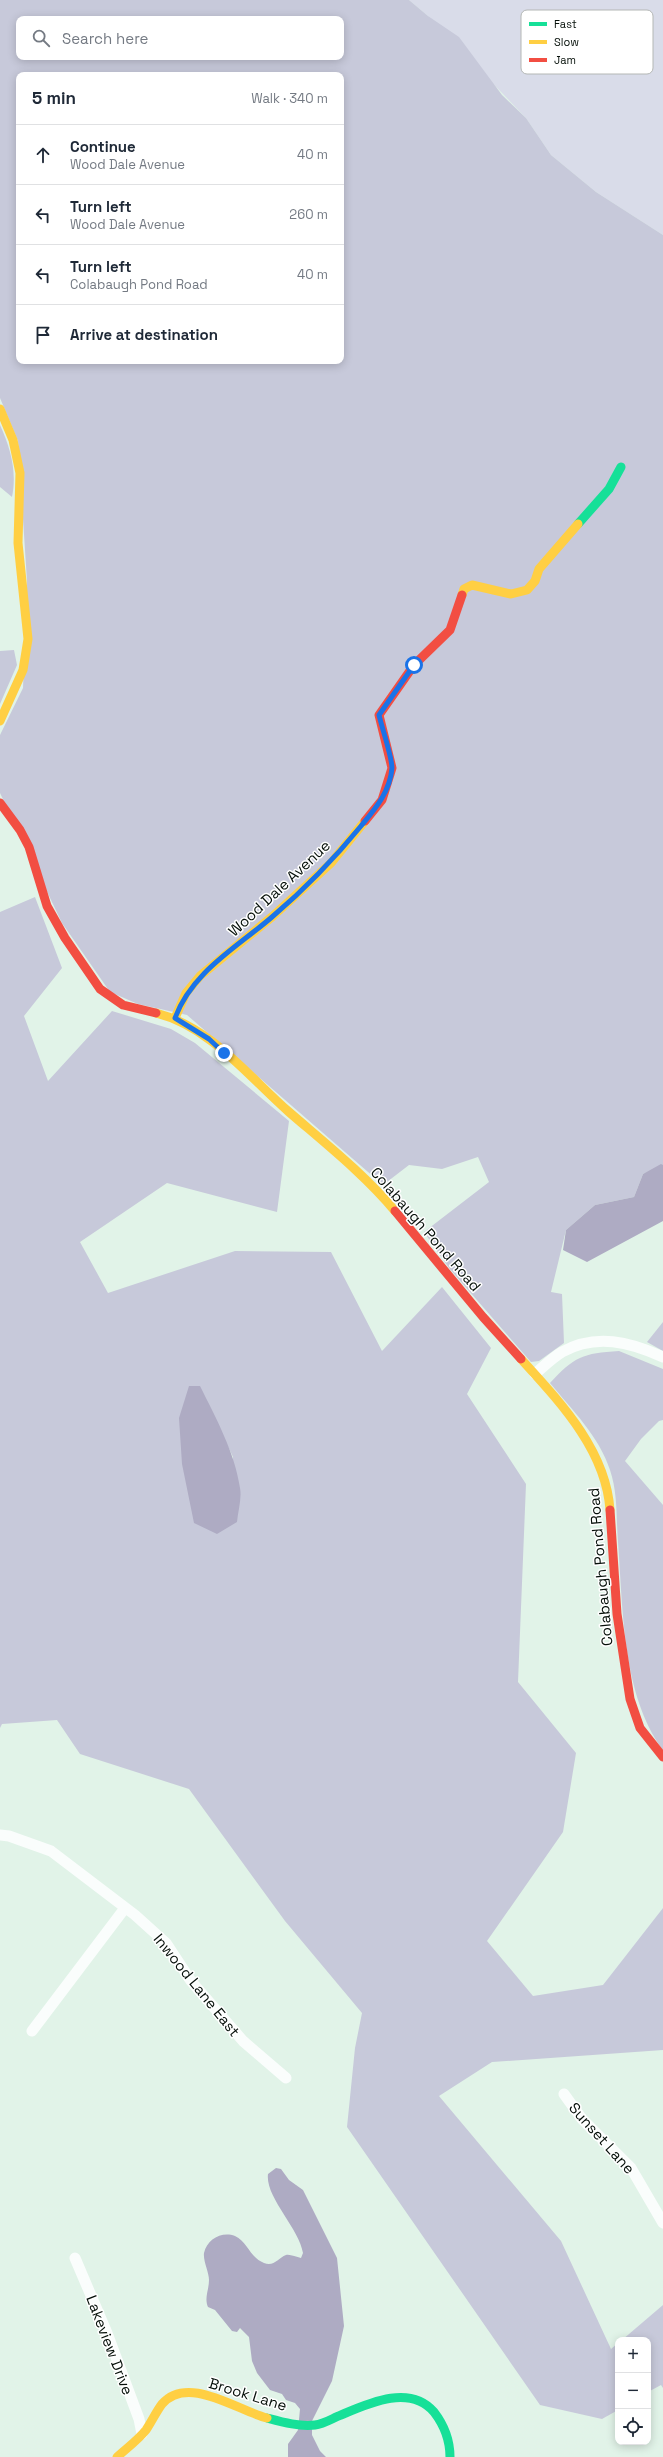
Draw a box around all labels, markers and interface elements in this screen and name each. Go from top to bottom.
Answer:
legend [521,10,653,74]
search box [16,16,344,60]
text: Fast [554,17,577,31]
icon: search [30,27,52,49]
text: Search here [62,29,148,48]
text: Slow [554,35,579,49]
text: Jam [554,53,576,67]
text: 5 min [32,87,76,109]
text: Walk · 340 m [251,90,328,107]
text: Continue [70,137,136,156]
icon: ahead [32,144,54,166]
text: 40 m [297,146,328,163]
text: Wood Dale Avenue [70,156,185,173]
text: Turn left [70,197,132,216]
icon: left [32,204,54,226]
text: 260 m [289,206,328,223]
text: Wood Dale Avenue [70,216,185,233]
text: Turn left [70,257,132,276]
icon: left [32,264,54,286]
text: 40 m [297,266,328,283]
text: Colabaugh Pond Road [70,276,208,293]
icon: arrive [32,324,54,346]
text: Arrive at destination [70,325,218,344]
route start [405,656,423,674]
street label: Wood Dale Avenue [224,836,334,940]
route end [215,1044,233,1062]
street label: Colabaugh Pond Road [367,1163,485,1295]
street label: Colabaugh Pond Road [584,1487,616,1647]
street label: Inwood Lane East [150,1930,244,2040]
street label: Sunset Lane [565,2098,639,2178]
street label: Lakeview Drive [82,2292,138,2398]
map controls [615,2337,651,2445]
button: + [615,2337,651,2373]
street label: Brook Lane [207,2373,289,2415]
button: − [615,2373,651,2409]
button: locate [615,2409,651,2445]

